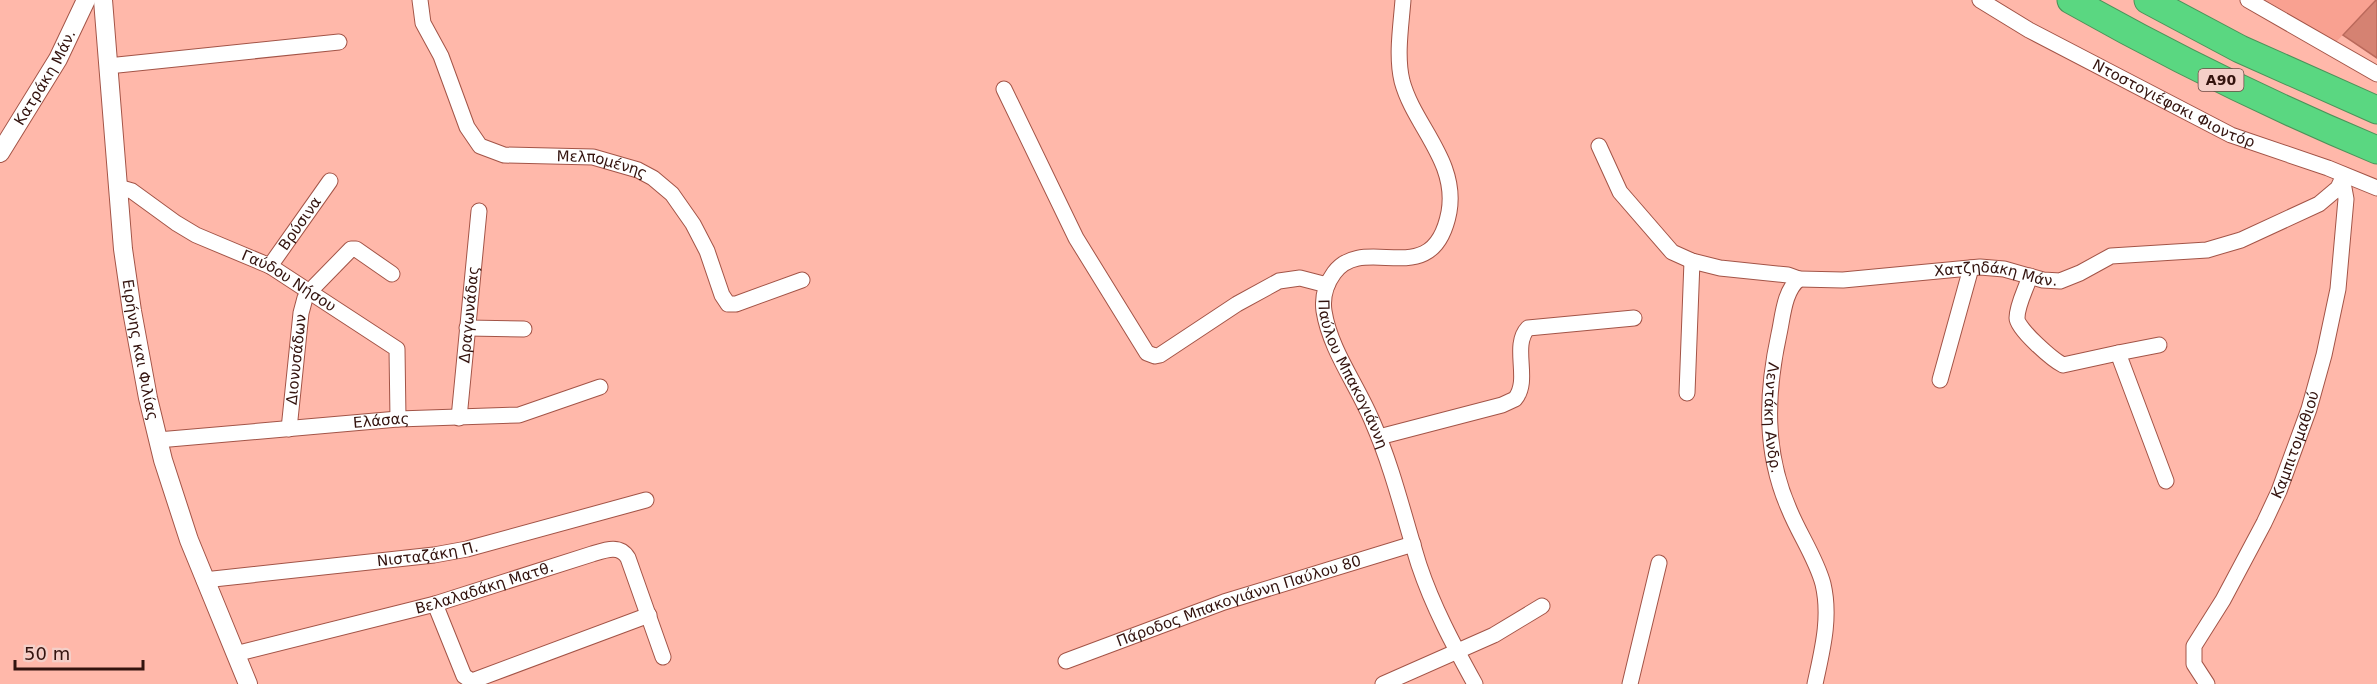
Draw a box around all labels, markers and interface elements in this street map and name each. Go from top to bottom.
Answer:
street label: Κατράκη Μάν. [10,27,80,129]
street label: Ντοστογιέφσκι Φιοντόρ [2089,56,2257,151]
road number: Α90 [2198,69,2244,91]
street label: Μελπομένης [556,147,650,182]
street label: Βρύσινα [275,193,325,254]
street label: Γαύδου Νήσου [239,246,339,316]
street label: Χατζηδάκη Μάν. [1933,258,2058,290]
street label: Δραγωνάδας [455,265,483,364]
street label: Ειρήνης και Φιλίας [118,278,162,422]
street label: Παύλου Μπακογιάννη [1314,299,1391,451]
street label: Διονυσάδων [283,313,310,406]
street label: Λεντάκη Ανδρ. [1761,361,1785,475]
street label: Καμπιτομαθιού [2268,389,2323,502]
street label: Ελάσας [352,410,410,432]
street label: Νισταζάκη Π. [376,537,480,570]
street label: Πάροδος Μπακογιάννη Παύλου 80 [1114,551,1363,650]
street label: Βελαλαδάκη Ματθ. [413,558,556,618]
scale bar [15,633,142,671]
text: 50 m [24,643,70,664]

